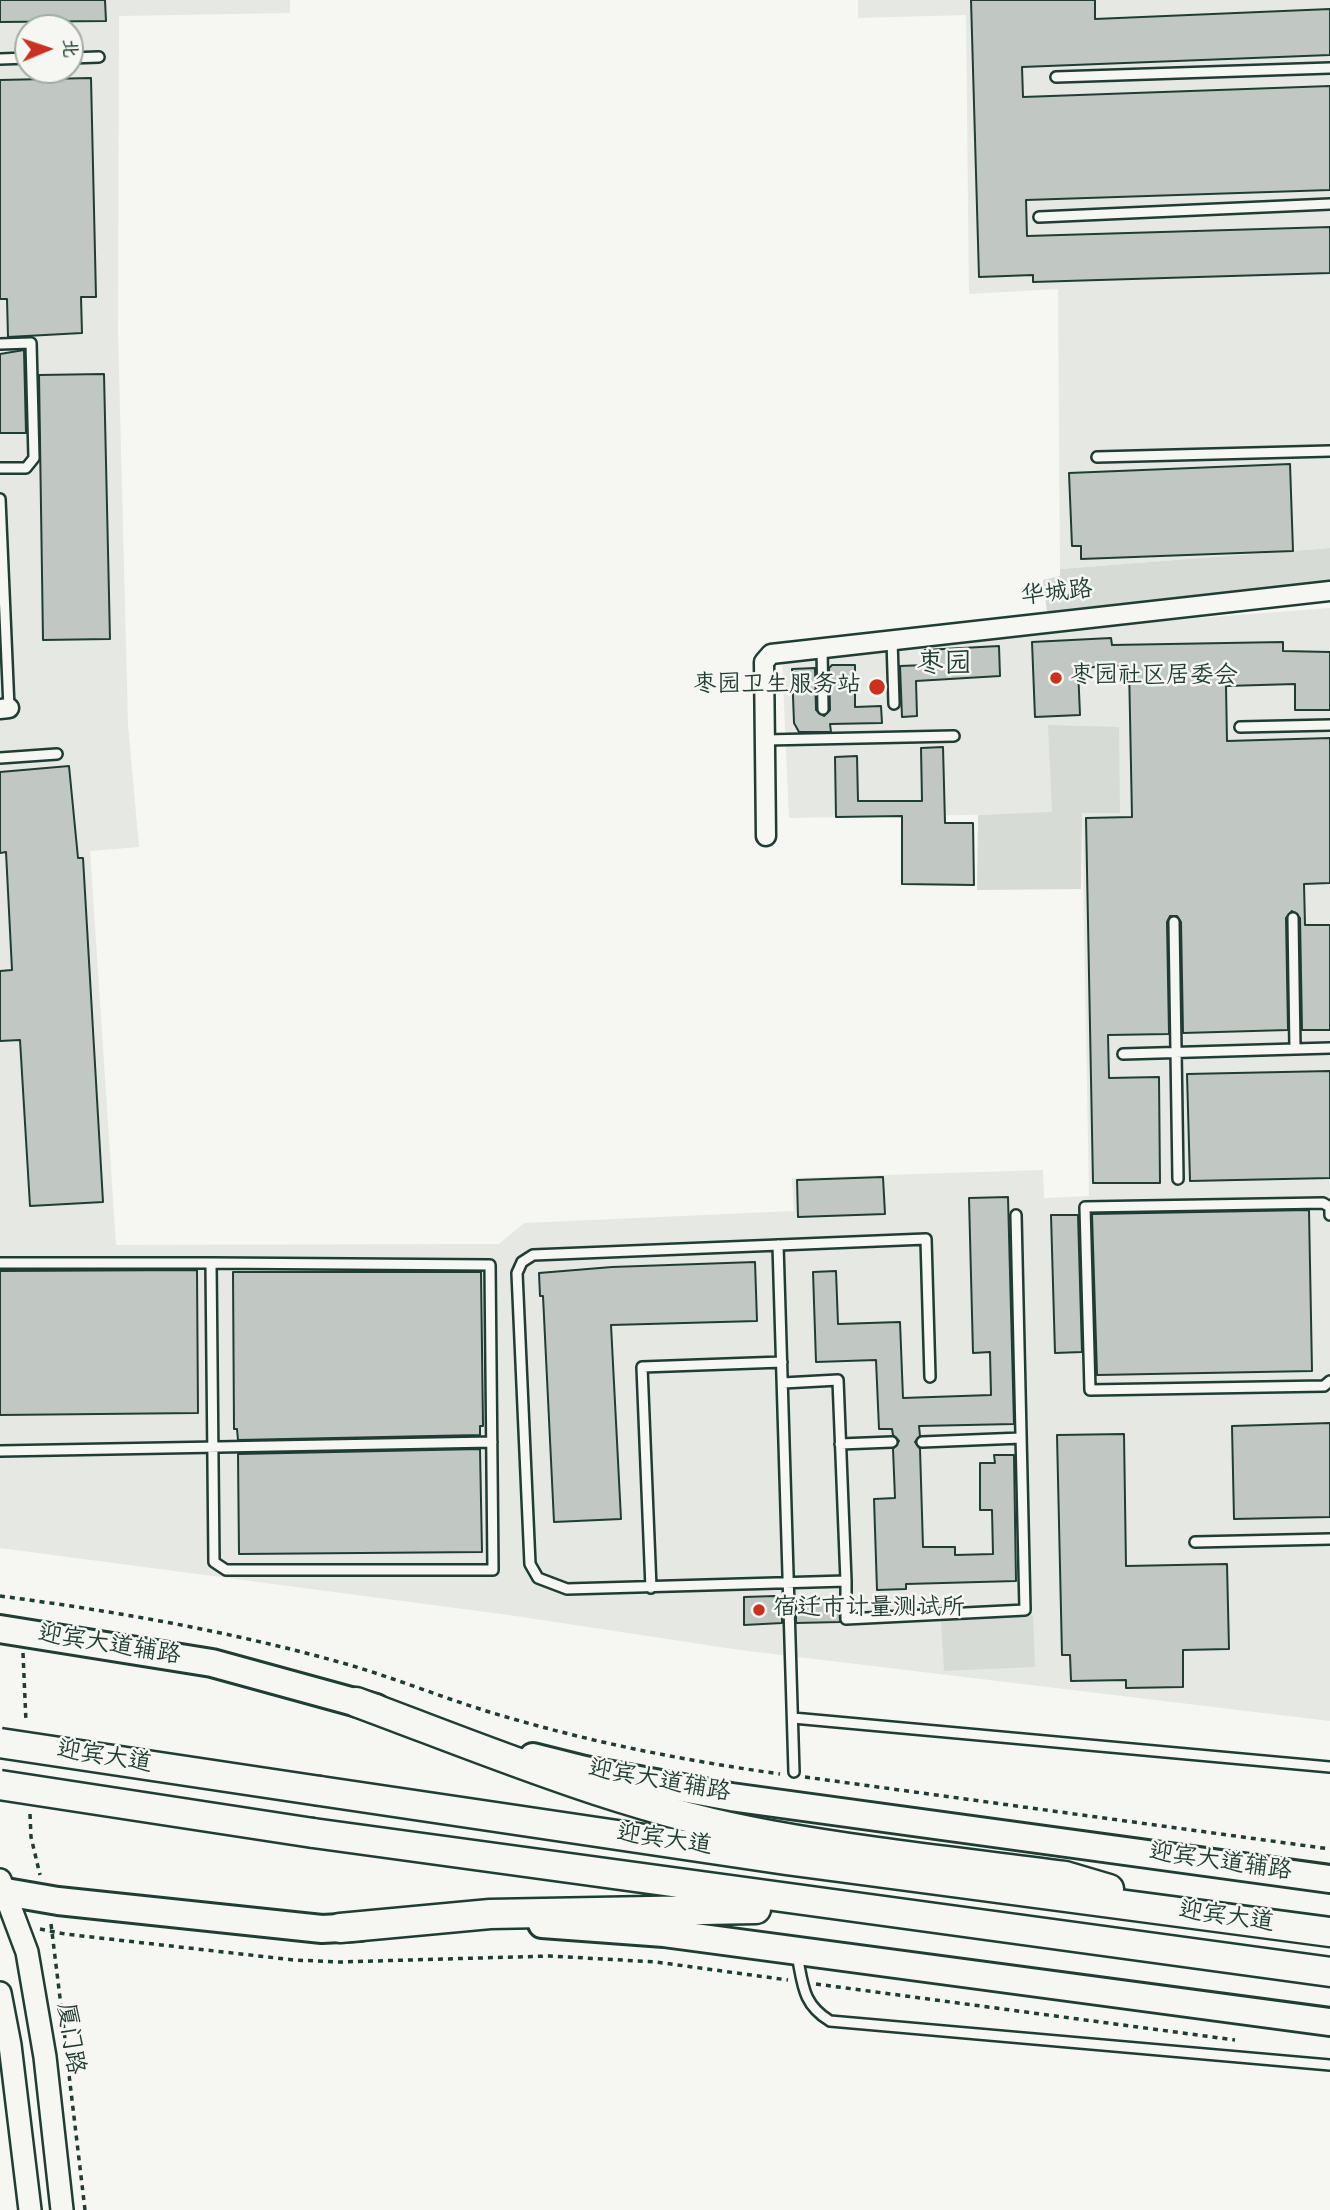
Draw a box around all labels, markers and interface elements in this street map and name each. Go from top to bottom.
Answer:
north arrow [14,14,84,84]
text: 北 [55,38,82,58]
street label: 华城路 [1020,577,1094,613]
district label: 枣园 [916,650,972,684]
place label: 枣园社区居委会 [1070,664,1238,692]
marker: 枣园社区居委会 [1048,670,1064,686]
place label: 枣园卫生服务站 [693,673,861,701]
marker: 枣园卫生服务站 [867,677,887,697]
place label: 宿迁市计量测试所 [773,1596,965,1624]
marker: 宿迁市计量测试所 [751,1602,767,1618]
street label: 迎宾大道辅路 [36,1622,182,1672]
street label: 迎宾大道 [54,1737,154,1781]
street label: 迎宾大道辅路 [586,1756,732,1810]
street label: 迎宾大道 [614,1821,714,1863]
street label: 迎宾大道辅路 [1147,1840,1293,1888]
street label: 迎宾大道 [1176,1898,1276,1940]
street label: 厦门路 [48,2001,88,2077]

